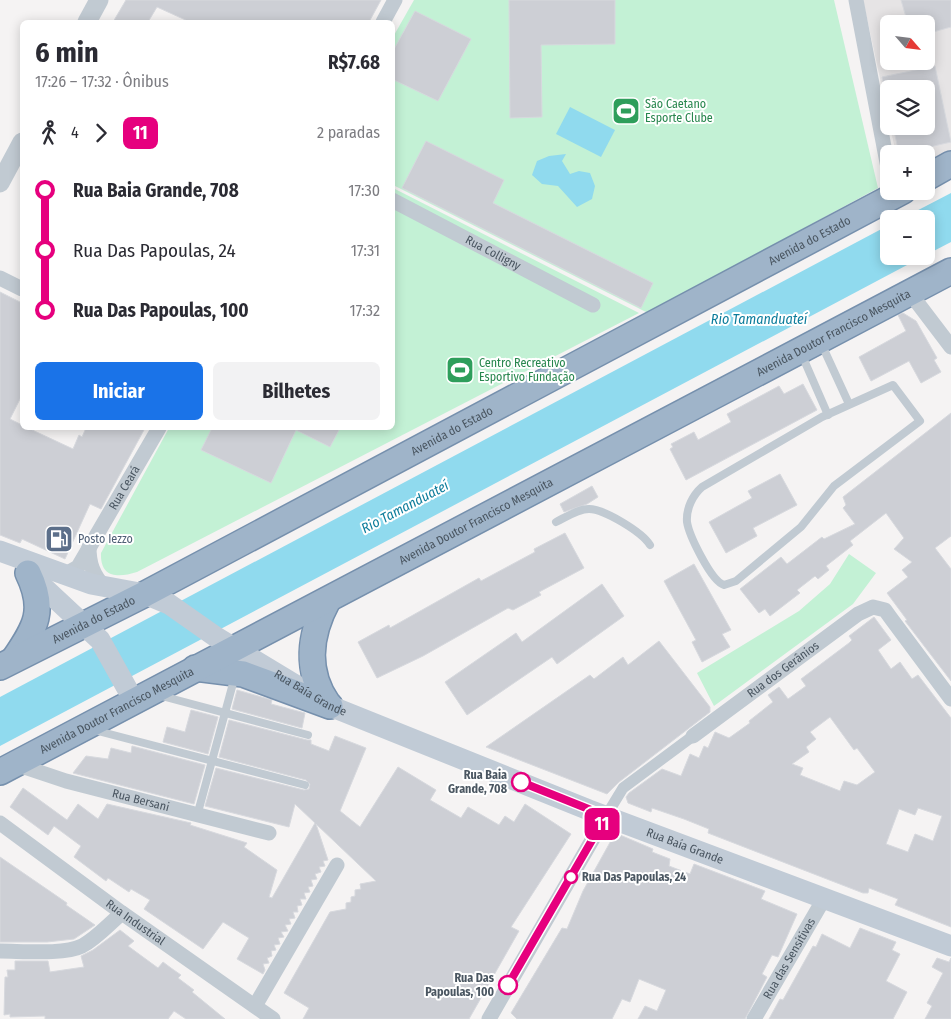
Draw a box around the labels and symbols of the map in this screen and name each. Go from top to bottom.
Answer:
north arrow [880,15,935,70]
sports icon: São Caetano Esporte Clube [611,96,641,126]
place label: São Caetano Esporte Clube [645,97,713,125]
street label: Avenida do Estado [766,213,853,268]
street label: Rua Colligny [463,233,524,273]
street label: Avenida Doutor Francisco Mesquita [754,287,913,379]
water label: Rio Tamanduateí [711,311,809,328]
sports icon: Centro Recreativo Esportivo Fundação [445,355,475,385]
place label: Centro Recreativo Esportivo Fundação [479,356,575,384]
street label: Avenida do Estado [409,403,495,458]
street label: Rua Ceará [106,463,143,512]
street label: Avenida Doutor Francisco Mesquita [397,475,555,568]
water label: Rio Tamanduateí [358,476,453,537]
fuel station icon: Posto Iezzo [44,524,74,554]
place label: Posto Iezzo [78,532,133,546]
street label: Avenida do Estado [50,593,137,646]
street label: Rua dos Gerânios [744,638,822,700]
street label: Avenida Doutor Francisco Mesquita [37,664,196,757]
street label: Rua Baía Grande [272,667,349,719]
place label: Rua Baia Grande, 708 [448,768,508,796]
marker: Rua Baia Grande, 708 [511,772,531,792]
street label: Rua Bersani [111,786,171,814]
line badge: 11 [580,808,624,840]
street label: Rua Baía Grande [645,825,725,867]
marker: Rua Das Papoulas, 24 [564,870,578,884]
place label: Rua Das Papoulas, 24 [582,870,686,884]
street label: Rua Industrial [103,897,168,948]
street label: Rua das Sensitivas [760,916,818,1001]
place label: Rua Das Papoulas, 100 [425,971,495,999]
marker: Rua Das Papoulas, 100 [498,975,518,995]

